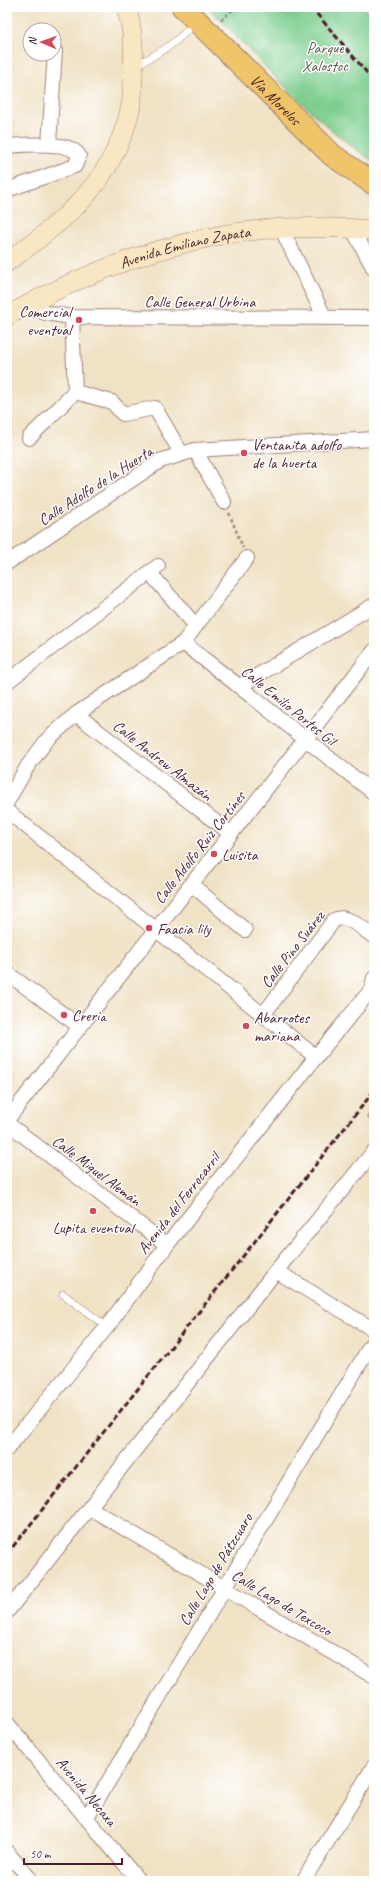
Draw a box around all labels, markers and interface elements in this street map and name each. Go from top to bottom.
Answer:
north arrow [22,22,62,62]
text: N [25,36,39,45]
park label: Parque Xalostoc [302,38,349,76]
street label: Vía Morelos [246,70,306,131]
street label: Avenida Emiliano Zapata [117,222,252,274]
street label: Calle General Urbina [145,292,256,312]
place label: Comercial eventual [19,302,74,340]
marker: Comercial eventual [74,315,84,325]
place label: Ventanita adolfo de la huerta [252,435,343,473]
street label: Calle Adolfo de la Huerta [35,441,158,530]
marker: Ventanita adolfo de la huerta [239,448,249,458]
street label: Calle Emilio Portes Gil [237,661,342,752]
street label: Calle Andrew Almazán [109,716,217,806]
street label: Calle Adolfo Ruiz Cortínes [150,786,251,908]
place label: Luisita [222,845,259,865]
marker: Luisita [209,849,219,859]
street label: Calle Pino Suárez [256,906,330,992]
place label: Faacia lily [157,919,212,939]
marker: Faacia lily [144,923,154,933]
place label: Creria [72,1006,107,1026]
place label: Abarrotes mariana [254,1008,310,1046]
marker: Creria [59,1010,69,1020]
marker: Abarrotes mariana [241,1021,251,1031]
street label: Calle Miguel Alemán [48,1131,145,1211]
street label: Avenida del Ferrocarril [133,1147,226,1258]
marker: Lupita eventual [88,1206,98,1216]
place label: Lupita eventual [53,1218,137,1238]
street label: Calle Lago de Pátzcuaro [174,1509,258,1629]
street label: Calle Lago de Texcoco [228,1565,337,1642]
street label: Avenida Necaxa [51,1753,122,1832]
scale bar [24,1840,122,1866]
text: 50 m [30,1846,52,1862]

